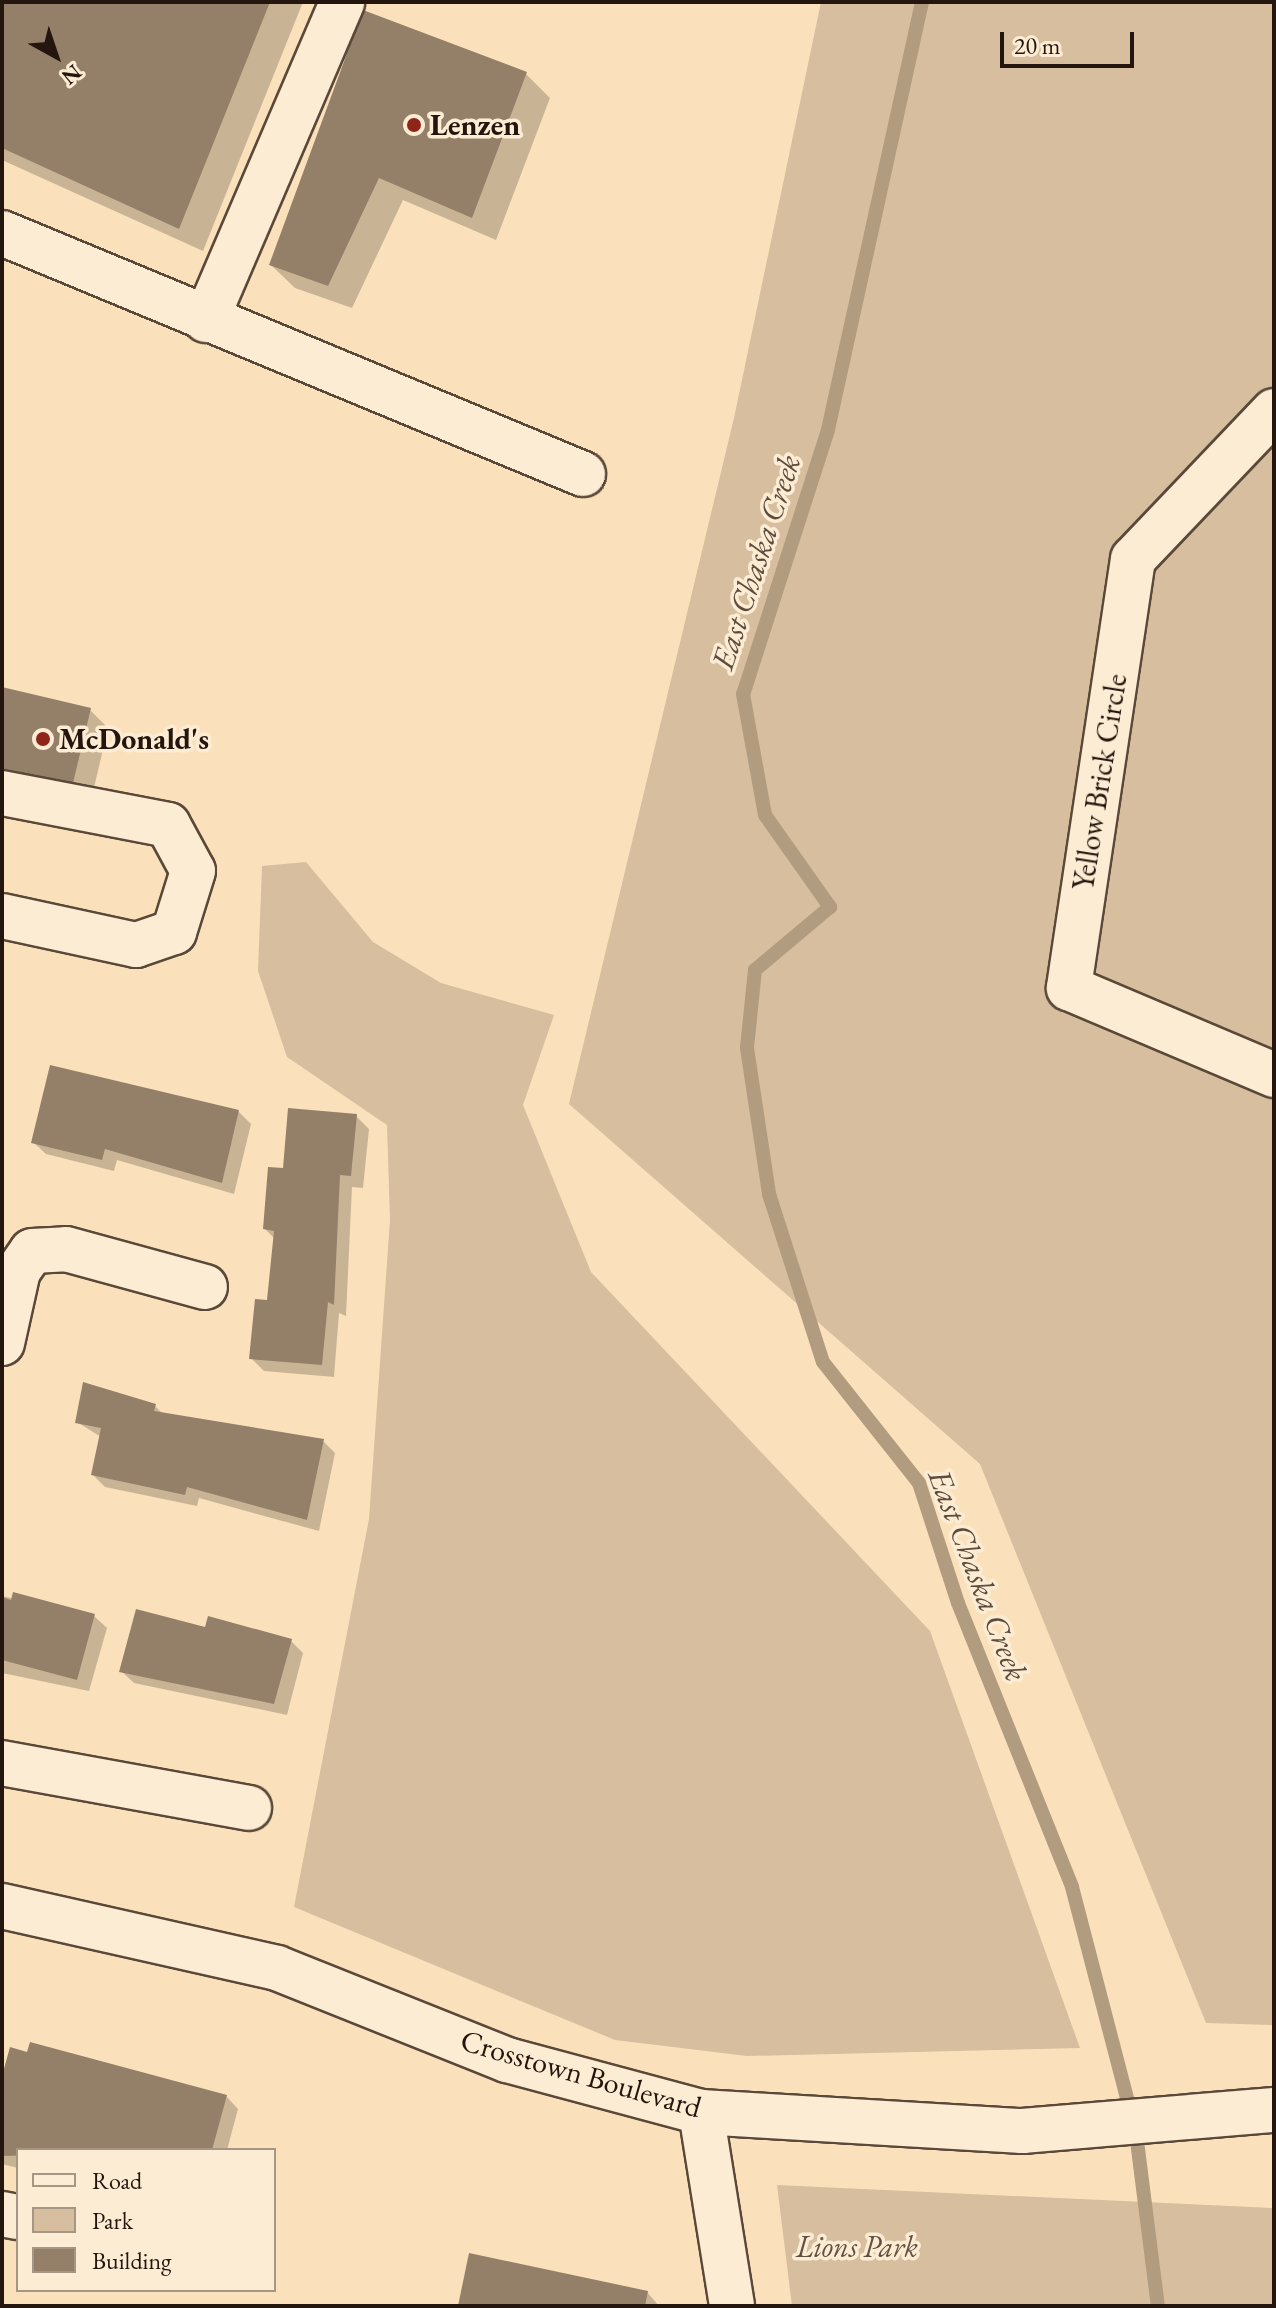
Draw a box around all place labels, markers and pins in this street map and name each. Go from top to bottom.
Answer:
place label: Lenzen [430,107,520,143]
marker: Lenzen [405,116,423,134]
place label: McDonald's [59,721,209,757]
marker: McDonald's [34,730,52,748]

